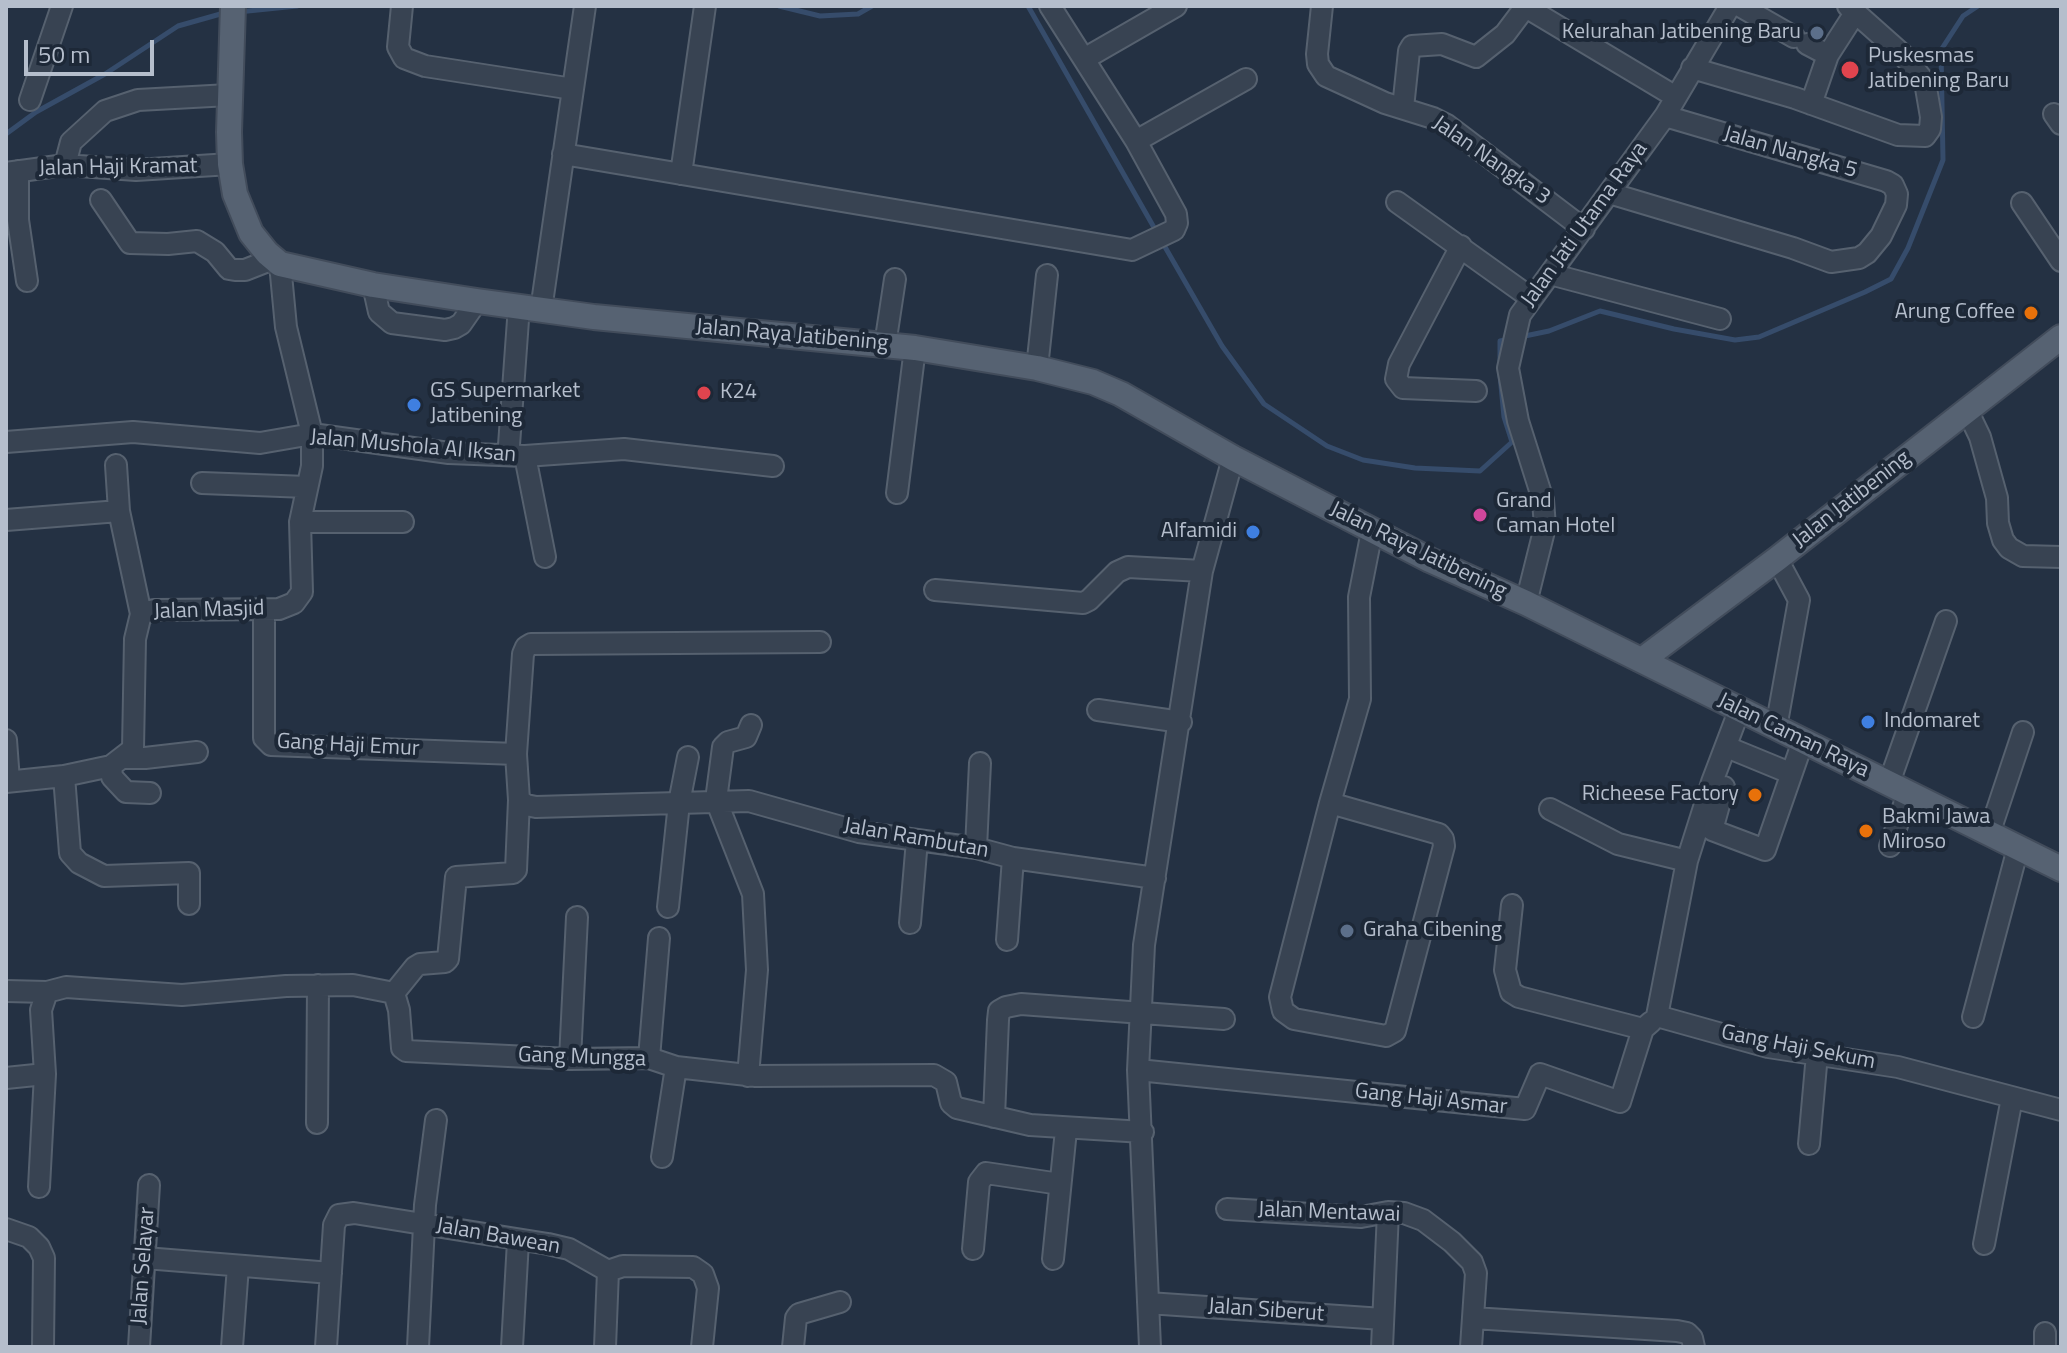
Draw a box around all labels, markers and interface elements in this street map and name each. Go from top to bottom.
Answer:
place label: Kelurahan Jatibening Baru [1562,20,1801,46]
scale bar [28,24,158,74]
marker: Kelurahan Jatibening Baru [1808,24,1826,42]
text: 50 m [38,36,90,72]
place label: Puskesmas Jatibening Baru [1868,44,2009,96]
marker: Puskesmas Jatibening Baru [1839,59,1861,81]
street label: Jalan Nangka 3 [1427,111,1555,211]
street label: Jalan Nangka 5 [1720,121,1860,185]
street label: Jalan Jati Utama Raya [1516,137,1654,313]
street label: Jalan Haji Kramat [38,153,198,183]
place label: Arung Coffee [1895,300,2015,326]
marker: Arung Coffee [2022,304,2040,322]
street label: Jalan Raya Jatibening [695,314,889,358]
place label: GS Supermarket Jatibening [430,379,580,430]
place label: K24 [720,380,757,406]
marker: K24 [695,384,713,402]
marker: GS Supermarket Jatibening [405,396,423,414]
street label: Jalan Mushola Al Iksan [309,425,517,469]
street label: Jalan Jatibening [1788,446,1916,554]
place label: Grand Caman Hotel [1496,489,1615,540]
street label: Jalan Raya Jatibening [1325,497,1511,605]
marker: Grand Caman Hotel [1471,506,1489,524]
place label: Alfamidi [1161,519,1237,545]
marker: Alfamidi [1244,523,1262,541]
street label: Jalan Masjid [153,596,265,626]
street label: Jalan Caman Raya [1713,688,1873,784]
place label: Indomaret [1884,709,1980,735]
marker: Indomaret [1859,713,1877,731]
street label: Gang Haji Emur [276,729,420,763]
place label: Richeese Factory [1582,782,1739,808]
marker: Richeese Factory [1746,786,1764,804]
place label: Bakmi Jawa Miroso [1882,805,1990,856]
street label: Jalan Rambutan [841,813,991,865]
marker: Bakmi Jawa Miroso [1857,822,1875,840]
place label: Graha Cibening [1363,918,1502,944]
marker: Graha Cibening [1338,922,1356,940]
street label: Gang Haji Sekum [1719,1020,1877,1076]
street label: Gang Mungga [518,1043,646,1073]
street label: Gang Haji Asmar [1353,1079,1509,1121]
street label: Jalan Mentawai [1257,1197,1401,1229]
street label: Jalan Selayar [127,1206,161,1326]
street label: Jalan Bawean [434,1213,562,1261]
street label: Jalan Siberut [1207,1294,1325,1328]

